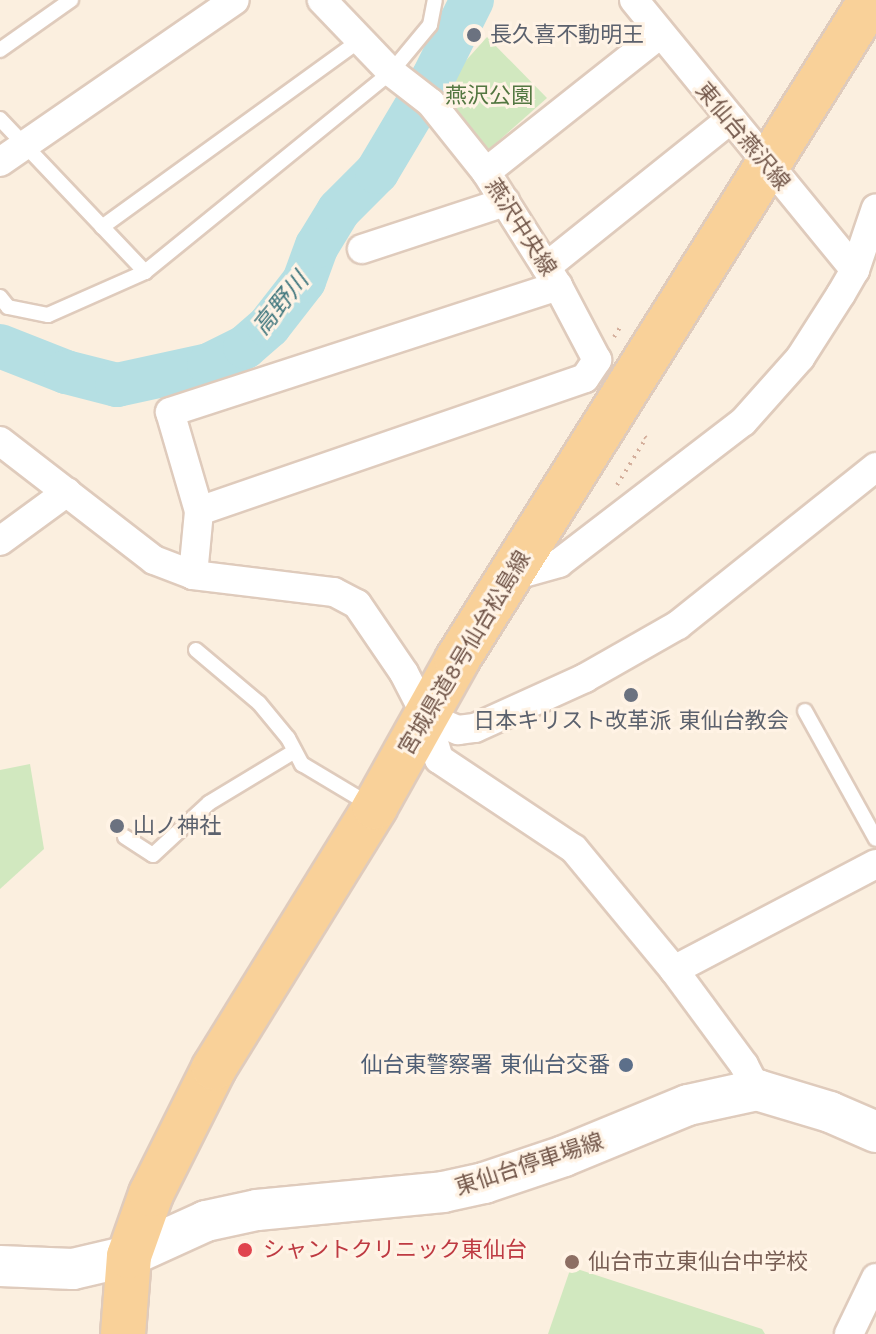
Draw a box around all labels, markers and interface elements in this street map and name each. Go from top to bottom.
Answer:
place label: 長久喜不動明王 [490,22,644,48]
marker: 長久喜不動明王 [465,26,483,44]
street label: 東仙台燕沢線 [690,77,796,195]
park label: 燕沢公園 [445,83,533,109]
street label: 燕沢中央線 [480,174,562,280]
water label: 高野川 [247,267,315,341]
street label: 宮城県道8号仙台松島線 [393,546,535,760]
marker: 日本キリスト改革派 東仙台教会 [622,686,640,704]
place label: 日本キリスト改革派 東仙台教会 [473,708,789,734]
place label: 山ノ神社 [133,813,221,839]
marker: 山ノ神社 [108,817,126,835]
place label: 仙台東警察署 東仙台交番 [360,1052,610,1078]
marker: 仙台東警察署 東仙台交番 [617,1056,635,1074]
street label: 東仙台停車場線 [452,1128,606,1200]
place label: シャントクリニック東仙台 [263,1237,527,1263]
marker: シャントクリニック東仙台 [234,1239,256,1261]
place label: 仙台市立東仙台中学校 [588,1249,808,1275]
marker: 仙台市立東仙台中学校 [563,1253,581,1271]

